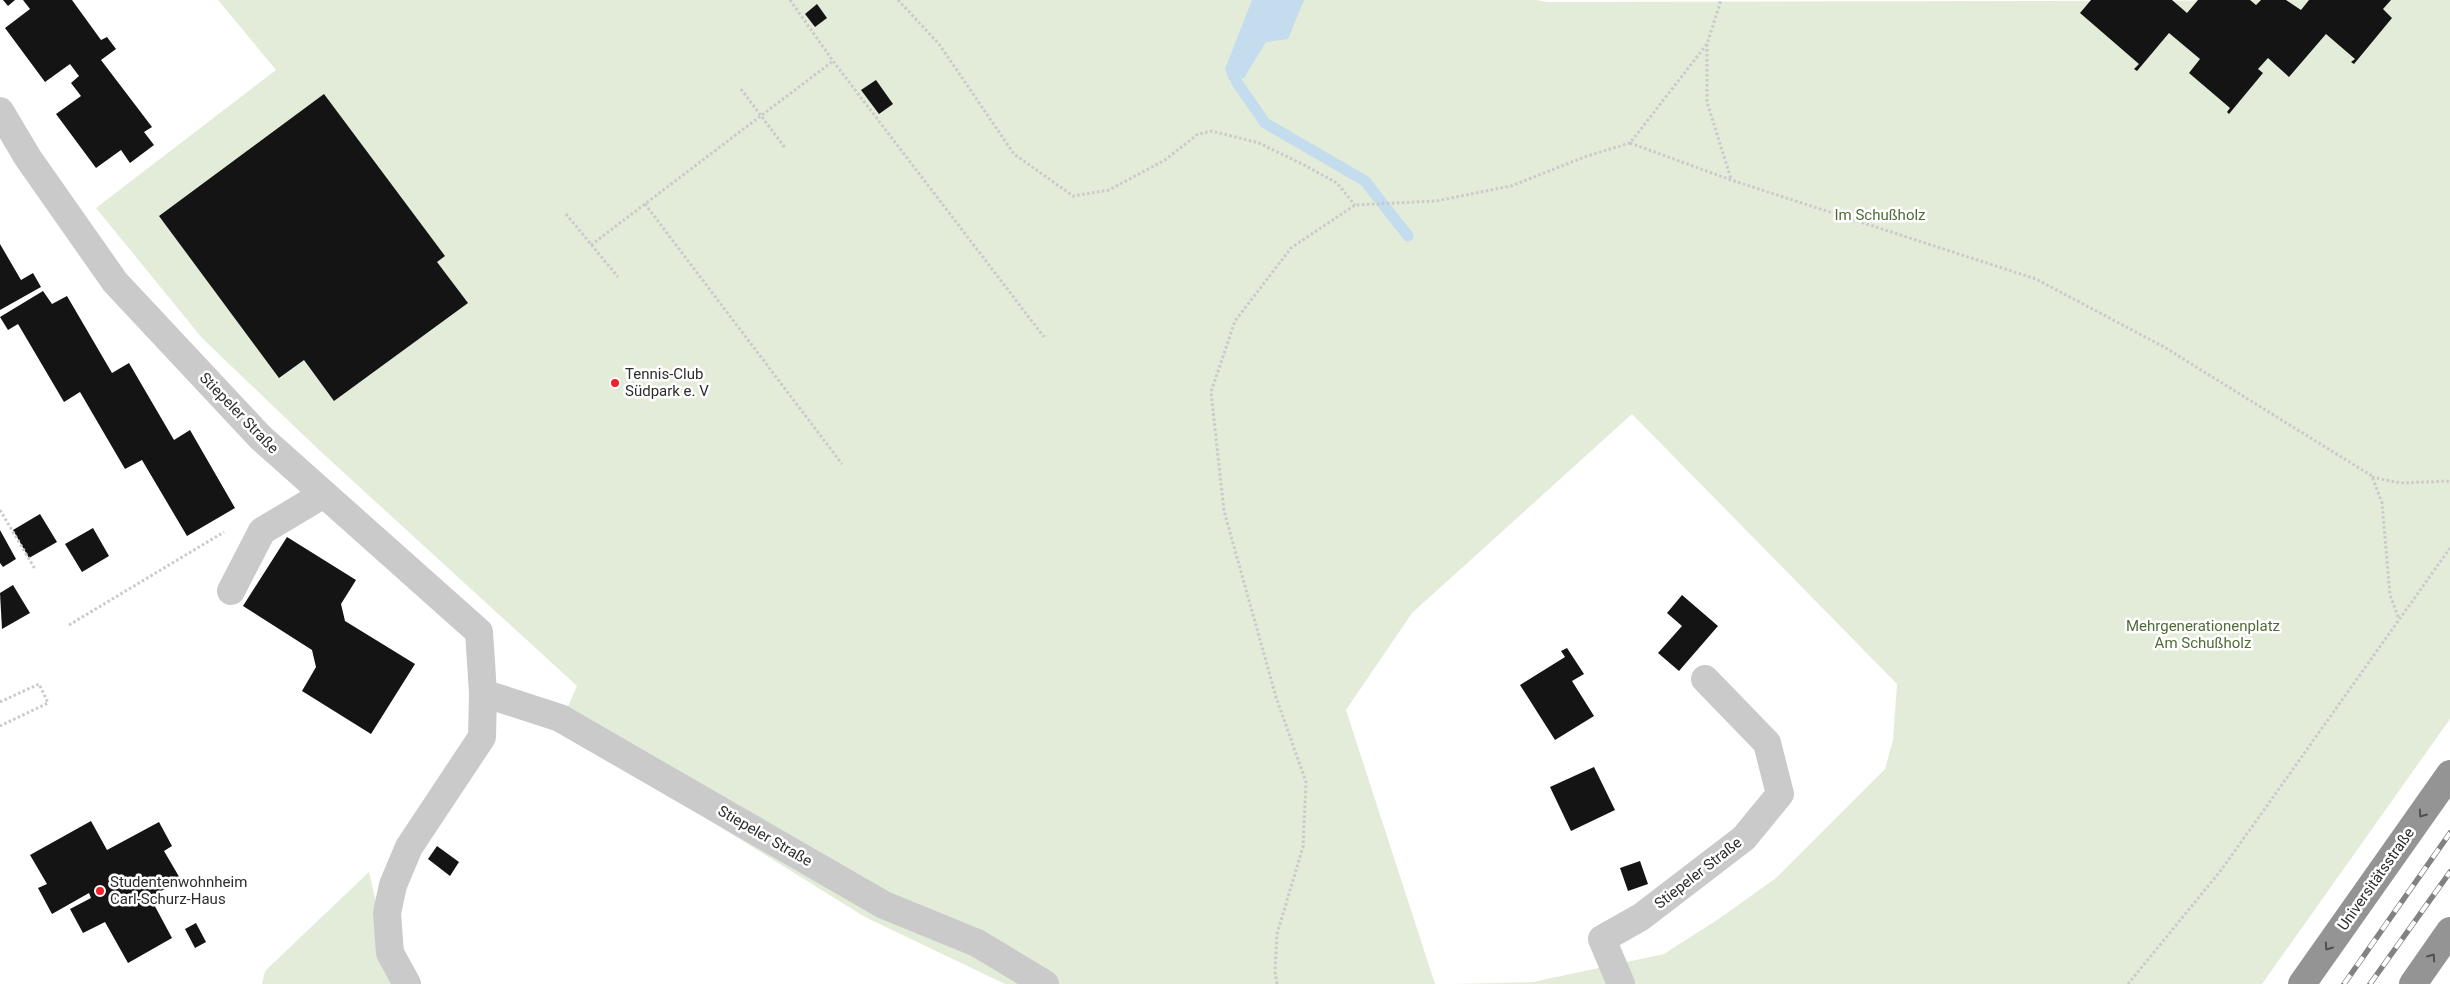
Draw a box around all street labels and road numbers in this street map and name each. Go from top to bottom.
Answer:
street label: Stiepeler Straße [196,369,282,457]
street label: Stiepeler Straße [715,802,815,870]
street label: Universitätsstraße [2334,824,2418,934]
street label: Stiepeler Straße [1651,833,1745,913]

